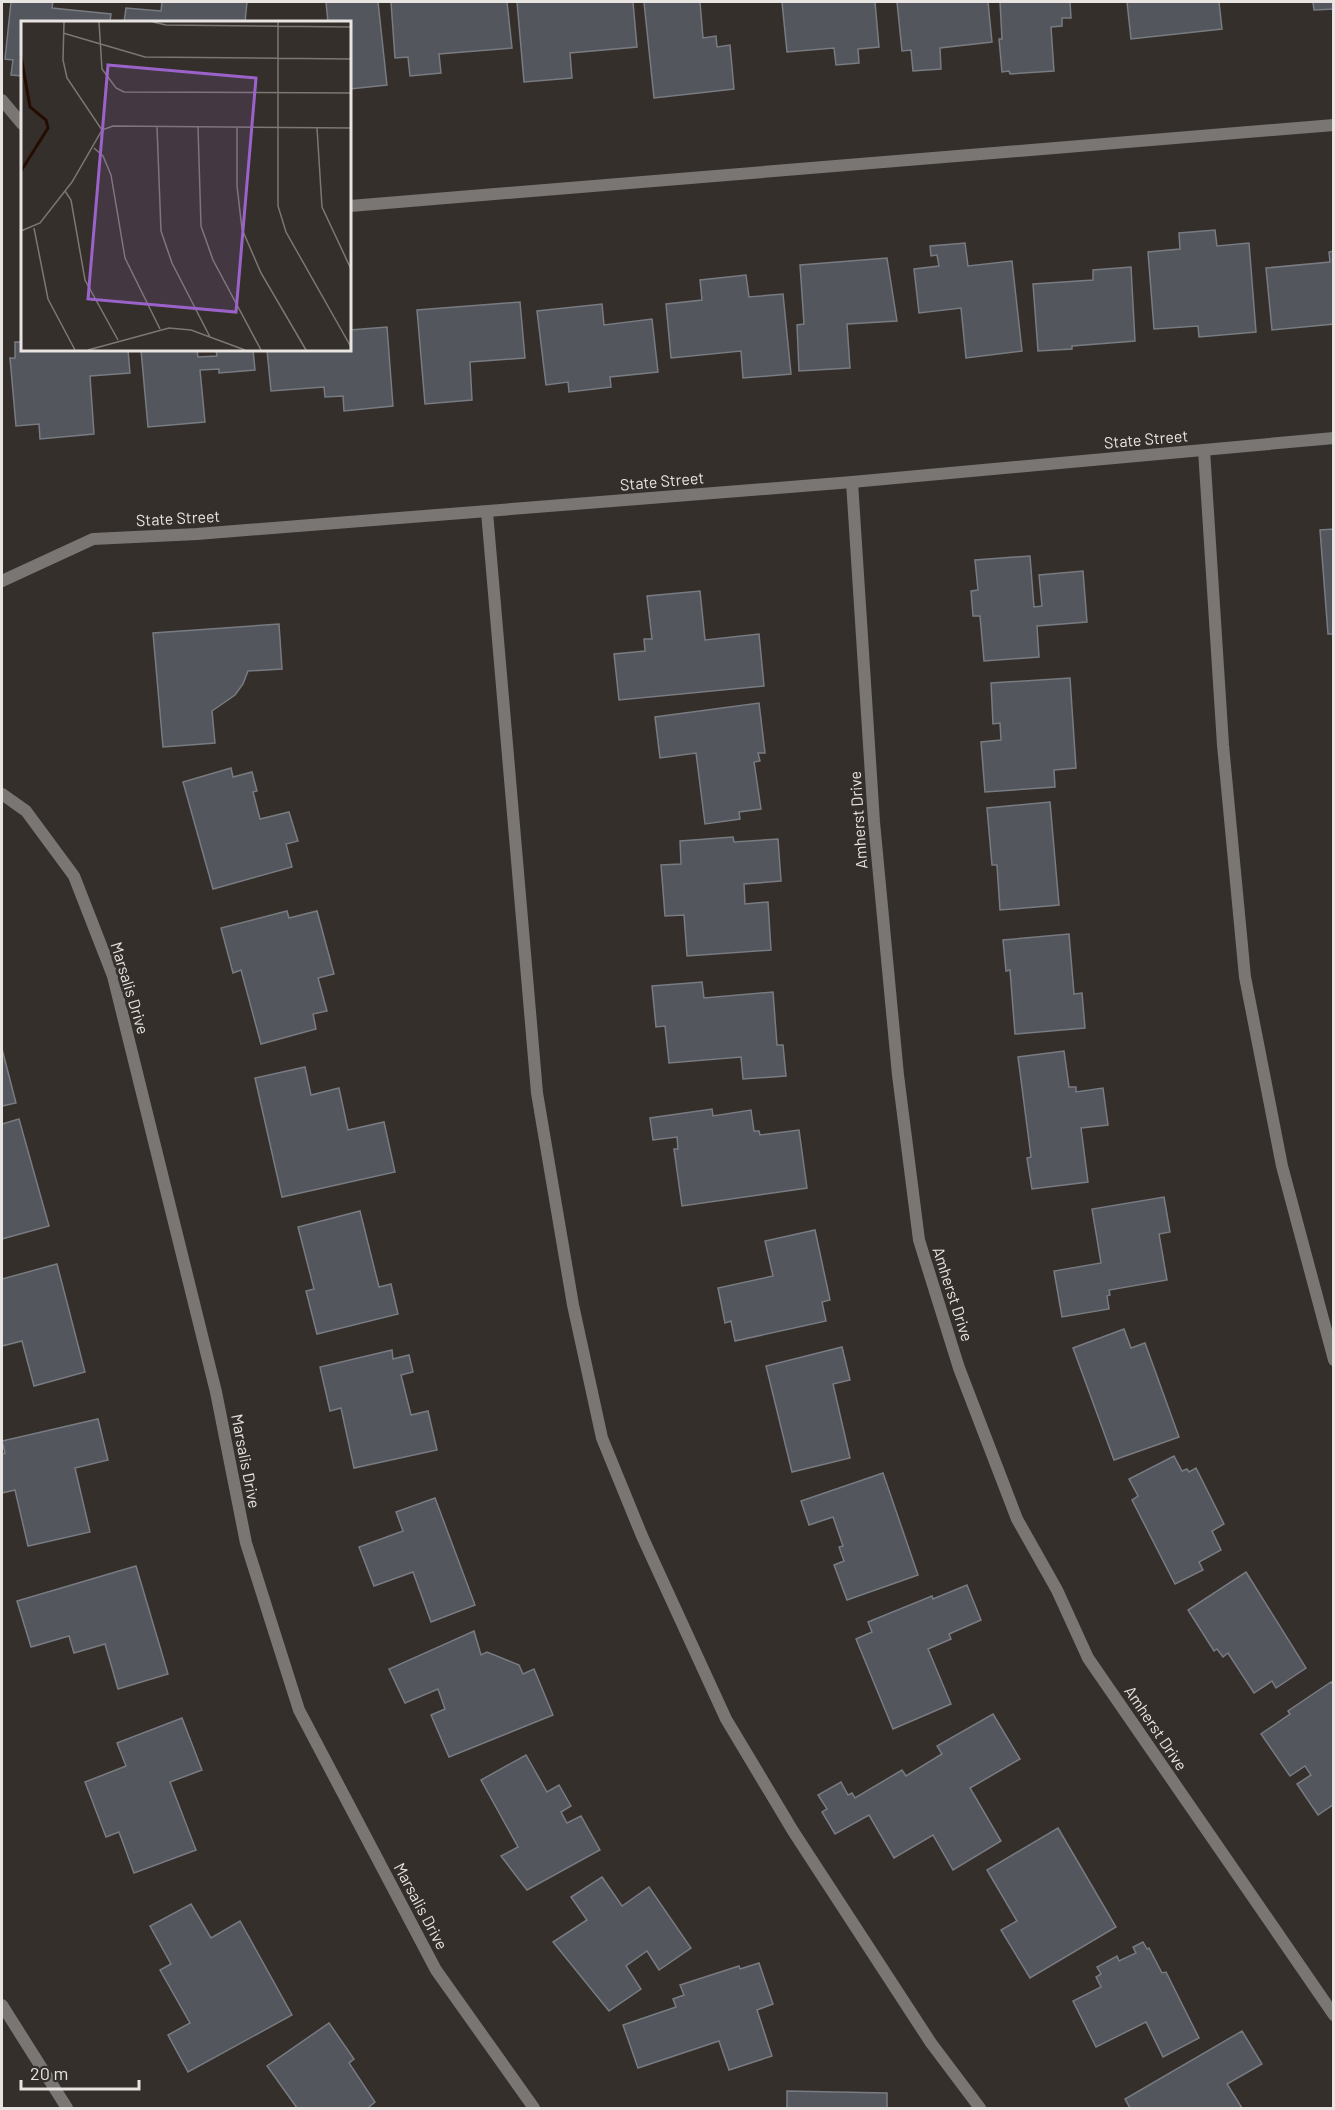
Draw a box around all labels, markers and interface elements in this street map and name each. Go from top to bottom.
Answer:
inset map [21,21,351,351]
street label: State Street [1103,425,1189,452]
street label: State Street [619,467,705,494]
street label: State Street [135,506,221,529]
street label: Amherst Drive [845,770,870,870]
street label: Marsalis Drive [107,939,154,1036]
street label: Amherst Drive [929,1244,978,1343]
street label: Marsalis Drive [228,1412,265,1510]
street label: Amherst Drive [1121,1682,1192,1774]
street label: Marsalis Drive [391,1859,452,1952]
scale bar [21,2053,140,2091]
text: 20 m [30,2062,68,2084]

